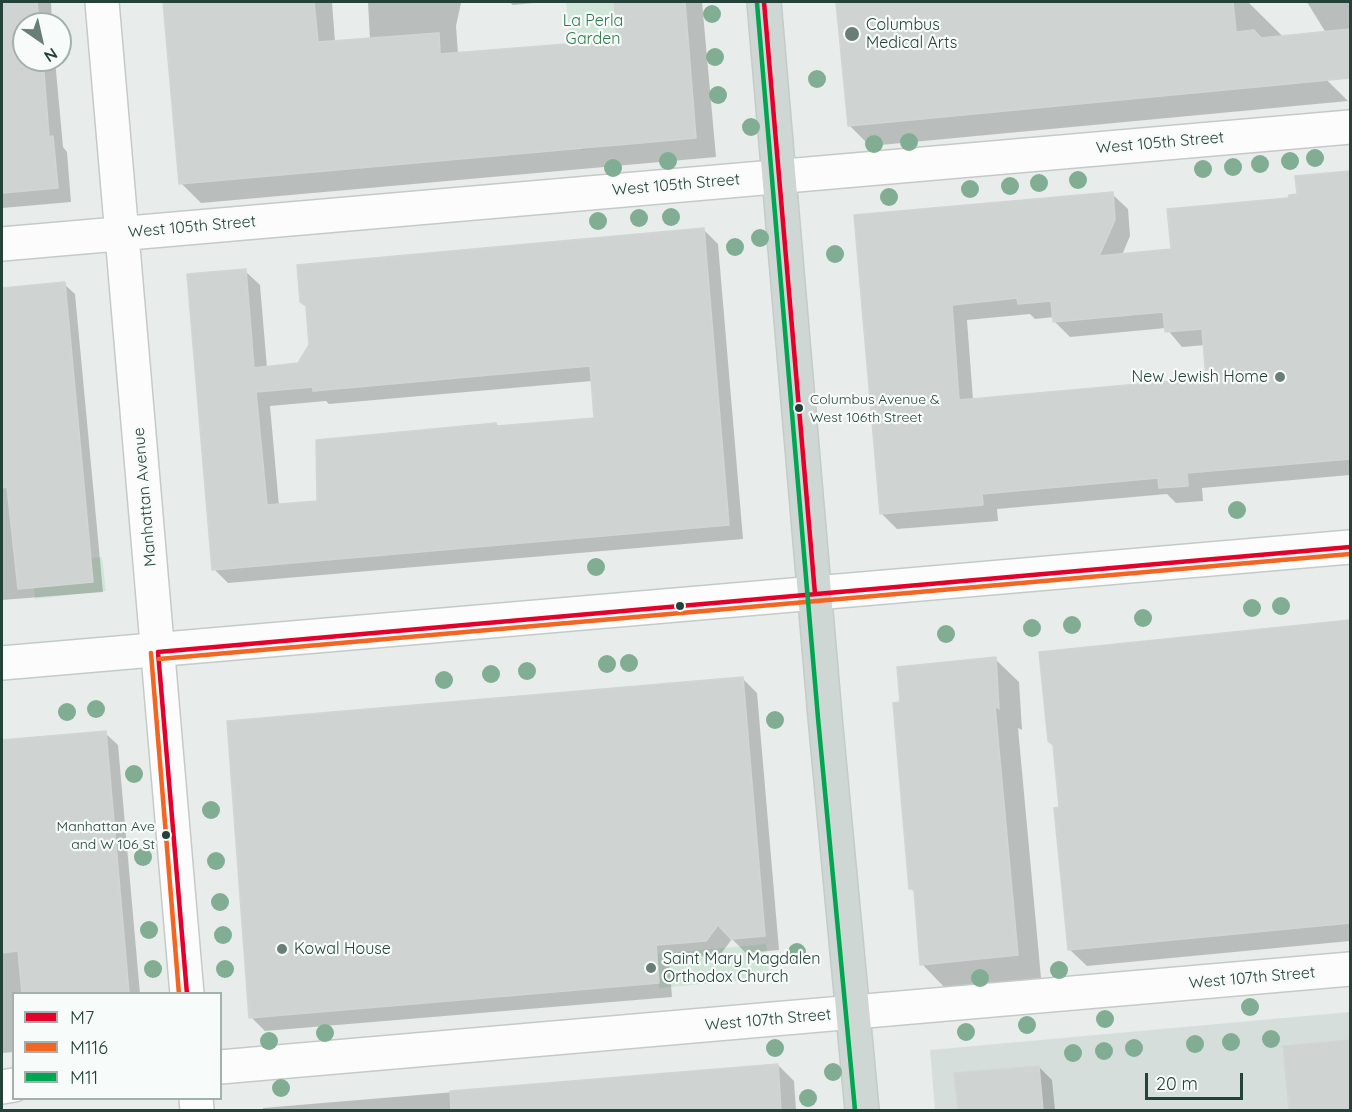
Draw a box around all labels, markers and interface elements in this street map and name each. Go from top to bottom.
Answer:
park label: La Perla Garden [563,11,623,49]
north arrow [12,12,72,72]
place label: Columbus Medical Arts [866,15,957,53]
marker: Columbus Medical Arts [843,25,861,43]
text: N [40,44,61,67]
street label: West 105th Street [1095,128,1225,158]
street label: West 105th Street [611,170,741,200]
street label: West 105th Street [127,212,257,242]
place label: New Jewish Home [1131,367,1268,387]
marker: New Jewish Home [1273,370,1287,384]
place label: Columbus Avenue & West 106th Street [810,392,940,424]
marker: Columbus Avenue & West 106th Street [793,402,805,414]
street label: Manhattan Avenue [129,427,161,567]
unlabelled marker [674,600,686,612]
place label: Manhattan Ave and W 106 St [57,819,155,852]
marker: Manhattan Ave and W 106 St [160,829,172,841]
place label: Kowal House [294,939,391,959]
marker: Kowal House [275,942,289,956]
place label: Saint Mary Magdalen Orthodox Church [663,949,820,987]
marker: Saint Mary Magdalen Orthodox Church [644,961,658,975]
street label: West 107th Street [1188,963,1316,993]
legend [12,992,222,1100]
street label: West 107th Street [704,1005,832,1035]
text: M7 [70,1006,94,1029]
text: M116 [70,1036,108,1059]
scale bar [1148,1061,1246,1099]
text: M11 [70,1066,98,1089]
text: 20 m [1156,1072,1198,1095]

